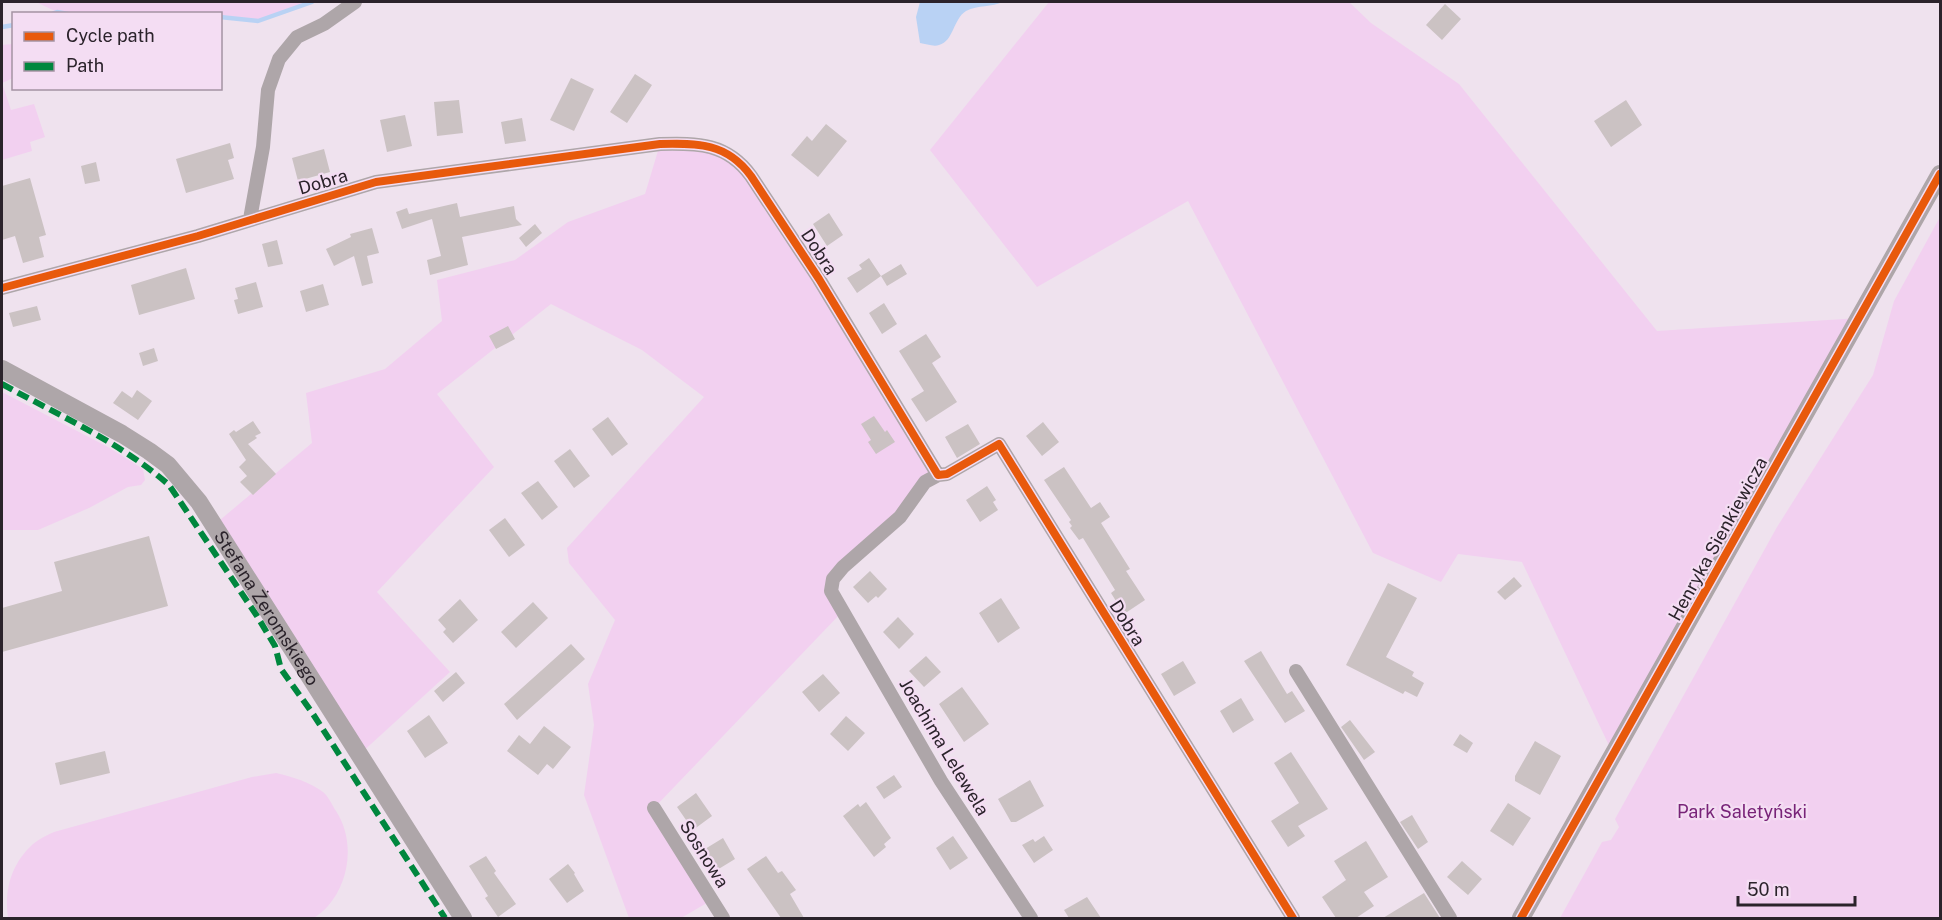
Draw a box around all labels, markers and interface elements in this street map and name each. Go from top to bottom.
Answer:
legend [12,12,222,90]
text: Cycle path [66,25,155,46]
text: Path [66,55,104,76]
street label: Dobra [296,165,350,199]
street label: Dobra [797,225,842,278]
street label: Henryka Sienkiewicza [1664,453,1771,624]
street label: Stefana Żeromskiego [210,527,324,689]
street label: Dobra [1105,596,1150,650]
street label: Joachima Lelewela [895,674,994,819]
park label: Park Saletyński [1677,801,1807,822]
street label: Sosnowa [676,816,733,891]
scale bar [1738,869,1855,907]
text: 50 m [1747,879,1790,900]

